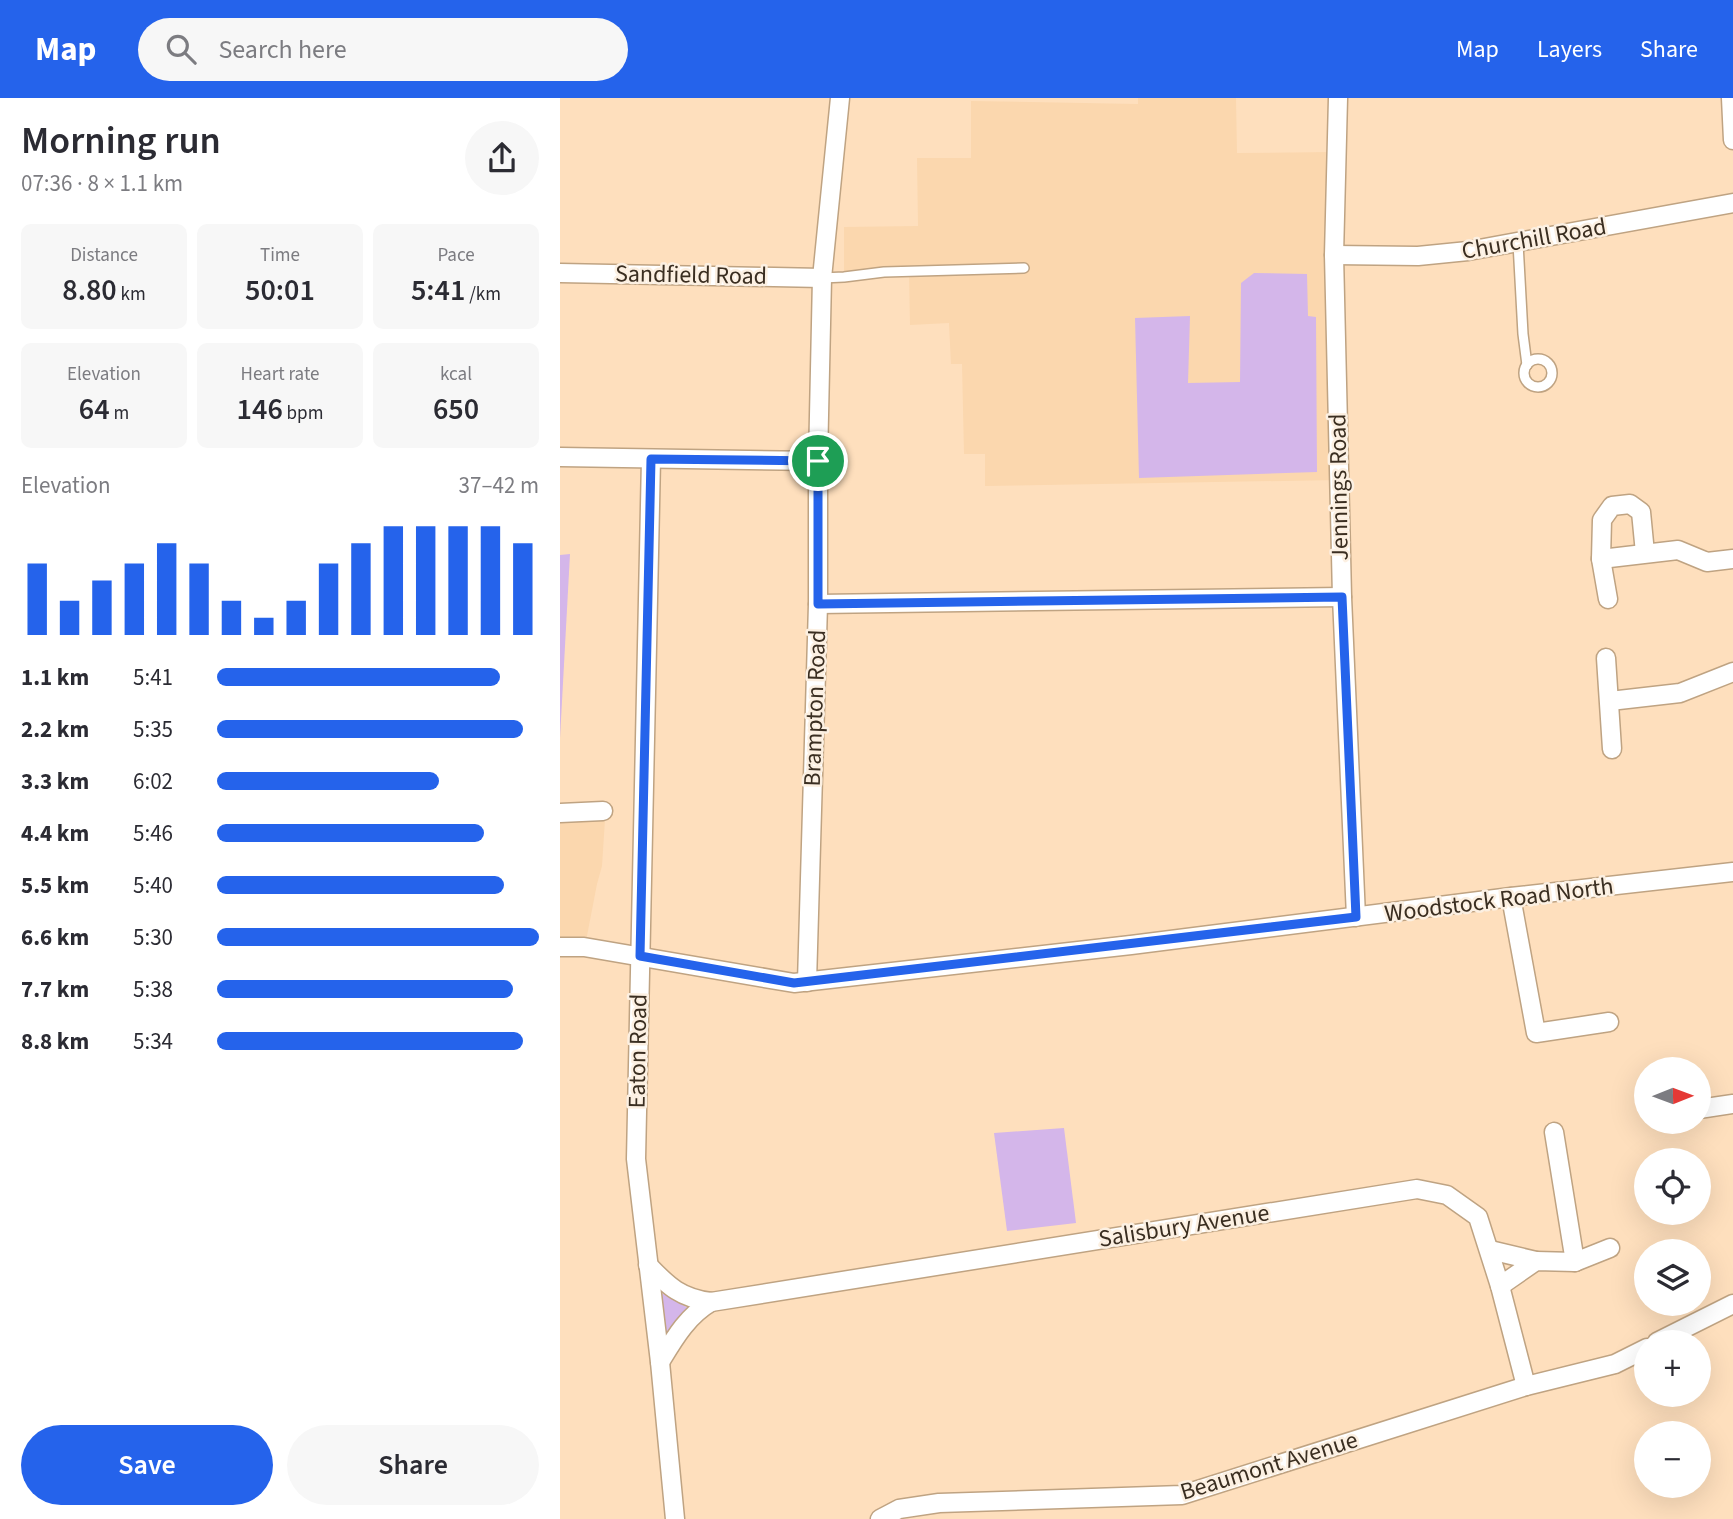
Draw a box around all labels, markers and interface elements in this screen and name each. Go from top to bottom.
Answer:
search box [138,18,628,81]
text: Map [35,26,96,73]
icon: search [162,30,200,68]
text: Search here [218,31,347,68]
text: Map [1456,32,1499,67]
text: Layers [1537,32,1602,67]
text: Share [1640,32,1698,67]
text: Morning run [21,114,221,168]
button: share [465,121,539,195]
text: 07:36 · 8 × 1.1 km [21,167,183,200]
street label: Churchill Road [1459,209,1609,269]
text: Distance [70,242,138,269]
text: Time [260,242,300,269]
text: Pace [437,242,475,269]
street label: Sandfield Road [615,256,767,294]
text: 8.80 [62,269,117,312]
text: 50:01 [245,269,315,312]
text: 5:41 [411,269,465,312]
text: km [117,281,146,308]
text: /km [465,281,501,308]
text: Elevation [67,361,141,388]
text: Heart rate [241,361,320,388]
text: kcal [440,361,472,388]
text: 64 [79,388,110,431]
text: 146 [237,388,283,431]
text: 650 [433,388,479,431]
text: m [110,400,129,427]
text: bpm [283,400,323,427]
street label: Jennings Road [1320,413,1358,561]
pin [788,431,848,491]
icon: arrive [799,442,837,480]
text: Elevation [21,469,111,502]
text: 37–42 m [459,469,539,502]
street label: Brampton Road [795,629,835,787]
text: 1.1 km [21,661,89,694]
text: 5:41 [133,661,173,694]
text: 2.2 km [21,713,89,746]
text: 5:35 [133,713,173,746]
text: 3.3 km [21,765,89,798]
text: 6:02 [133,765,173,798]
text: 4.4 km [21,817,89,850]
text: 5:46 [133,817,173,850]
text: 5.5 km [21,869,89,902]
text: 5:40 [133,869,173,902]
street label: Woodstock Road North [1382,869,1616,931]
text: 6.6 km [21,921,89,954]
text: 5:30 [133,921,173,954]
text: 7.7 km [21,973,89,1006]
text: 5:38 [133,973,173,1006]
street label: Eaton Road [620,993,656,1109]
text: 8.8 km [21,1025,89,1058]
text: 5:34 [133,1025,173,1058]
north arrow [1634,1057,1712,1134]
map controls [1634,1057,1711,1498]
button: locate [1634,1148,1711,1225]
street label: Salisbury Avenue [1096,1195,1272,1257]
button: layers [1634,1239,1711,1316]
button: + [1634,1330,1711,1407]
button: − [1634,1421,1711,1498]
street label: Beaumont Avenue [1176,1422,1362,1510]
button: Save [21,1425,273,1505]
button: Share [287,1425,539,1505]

